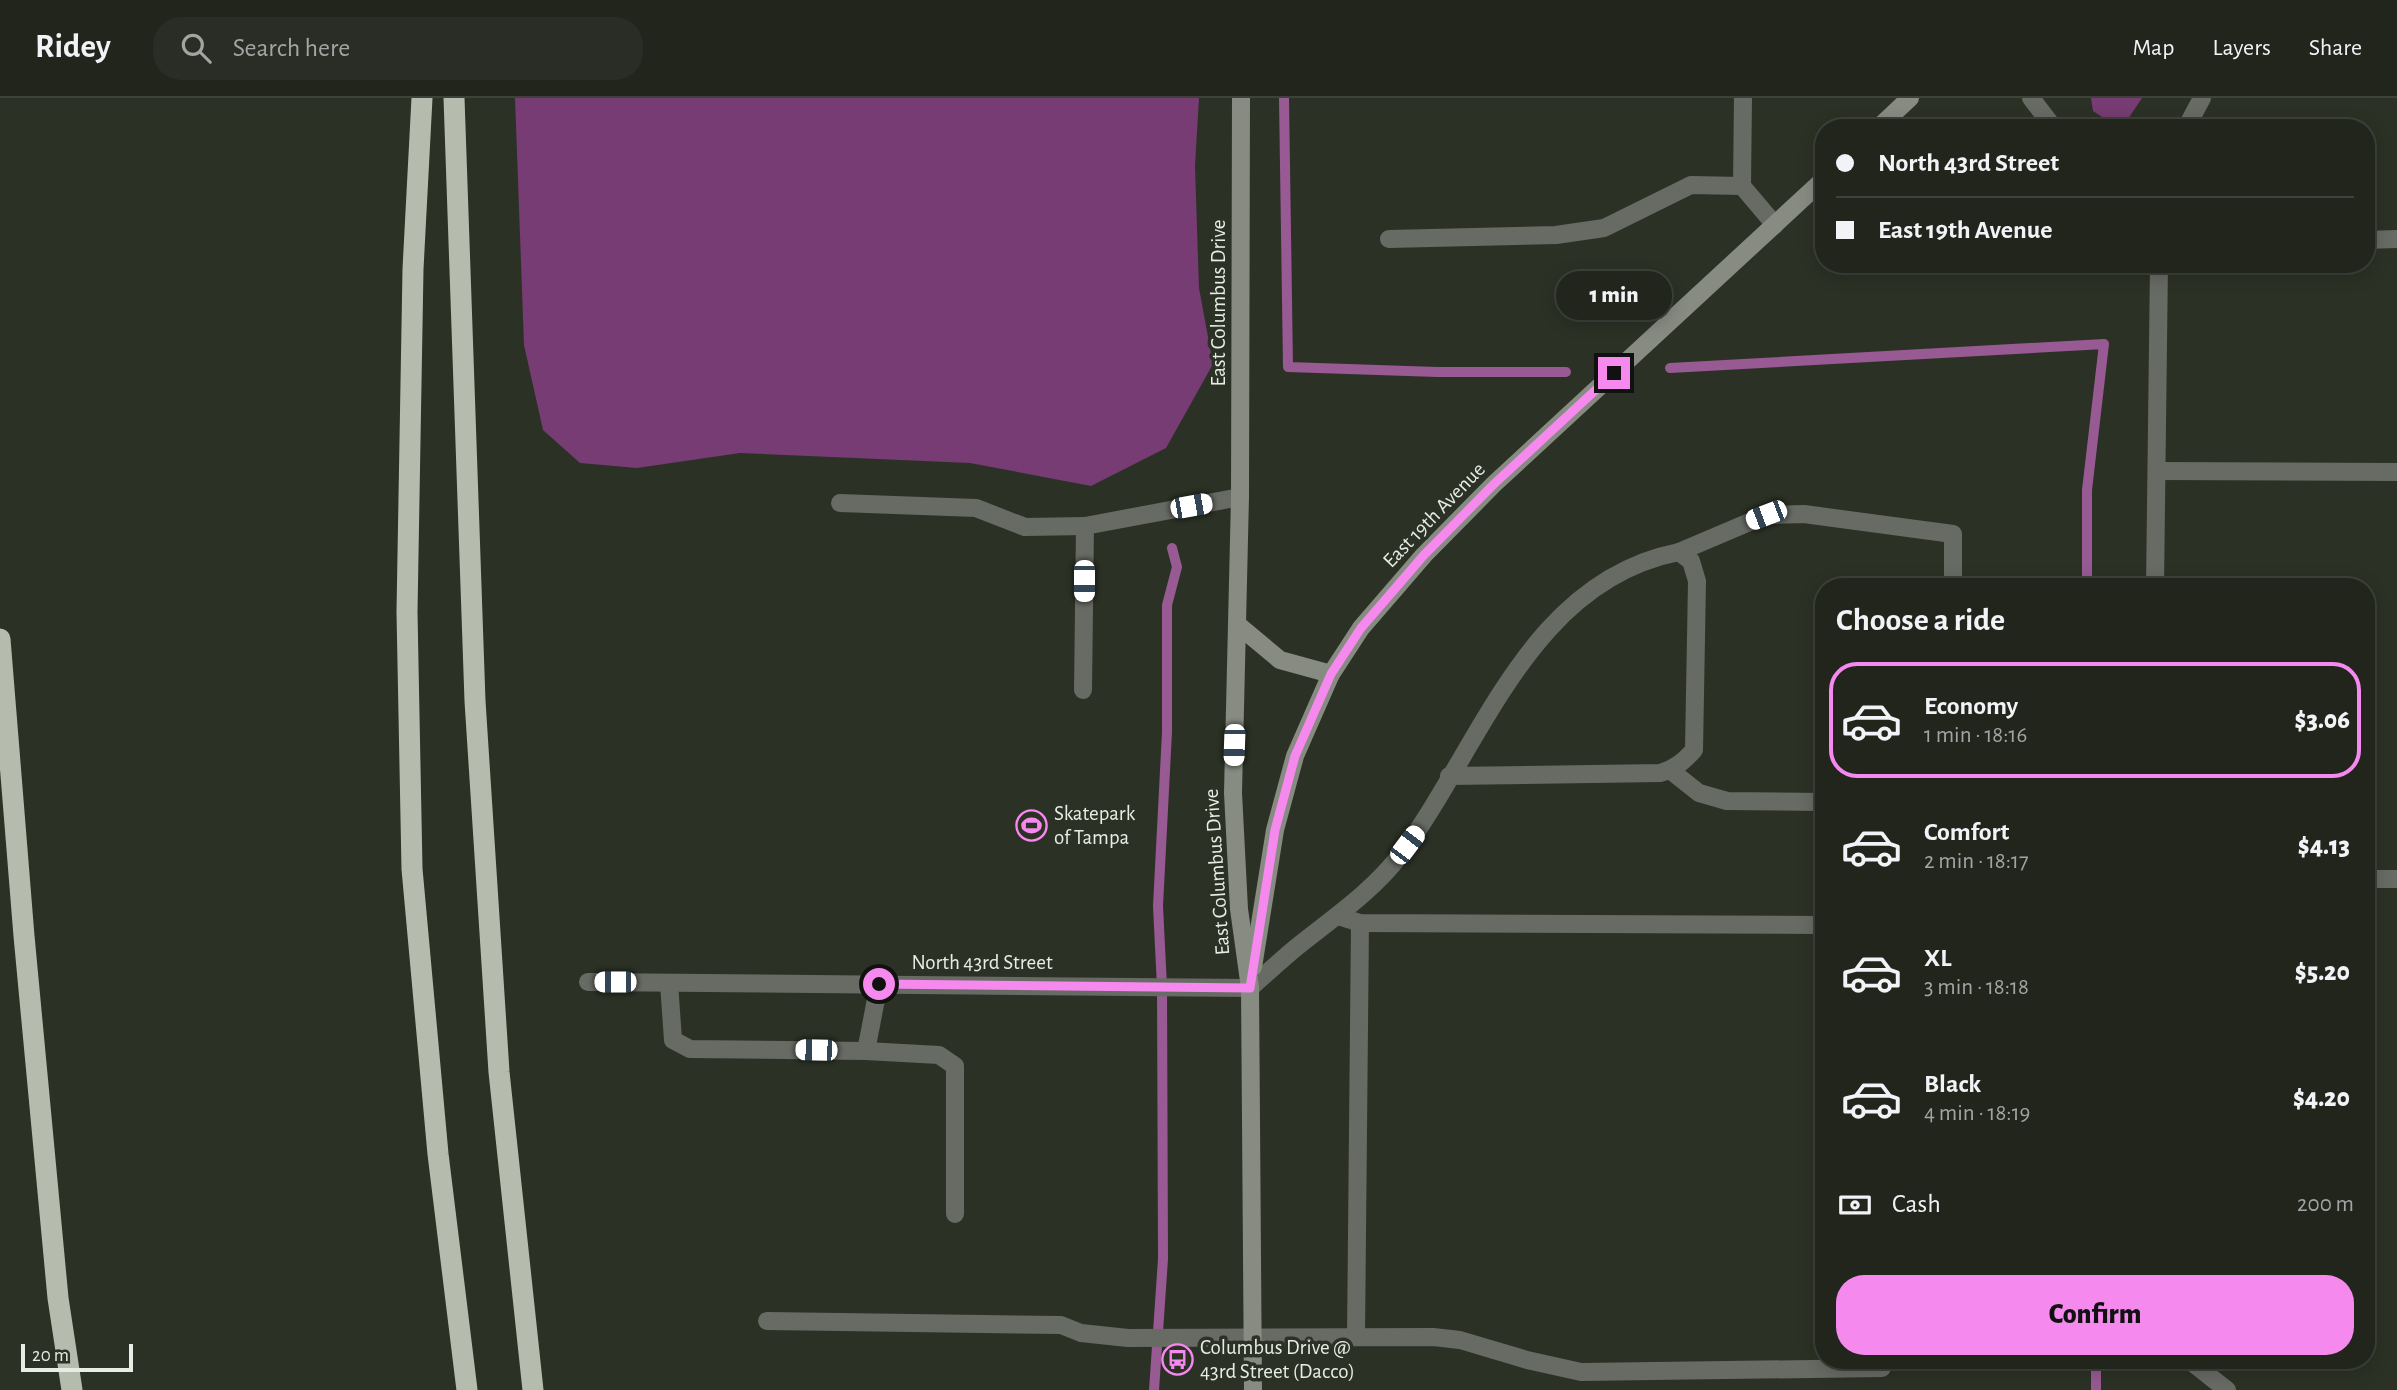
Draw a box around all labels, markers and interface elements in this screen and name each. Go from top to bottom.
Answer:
search box [153,17,643,80]
icon: search [177,29,215,67]
text: Ridey [35,31,111,64]
text: Search here [233,35,350,61]
text: Map [2132,36,2174,60]
text: Layers [2212,36,2271,60]
text: Share [2309,36,2362,60]
text: North 43rd Street [1878,150,2059,176]
text: East 19th Avenue [1878,217,2053,243]
street label: East Columbus Drive [1208,219,1229,387]
callout: 1 min [1556,272,1672,320]
text: 1 min [1590,284,1638,307]
route end [1598,357,1630,389]
street label: East 19th Avenue [1379,459,1489,571]
car [1169,492,1214,520]
car [1743,498,1790,532]
car [1074,560,1095,602]
text: Choose a ride [1836,604,2005,636]
icon: car [1840,689,1903,752]
text: Economy [1924,693,2018,719]
text: $3.06 [2295,707,2350,733]
car [1223,724,1246,766]
text: 1 min · 18:16 [1924,724,2027,747]
street label: East Columbus Drive [1201,788,1233,956]
place label: Skatepark of Tampa [1054,803,1136,848]
sports icon: Skatepark of Tampa [1014,808,1048,842]
icon: car [1840,815,1903,878]
text: Comfort [1924,819,2009,845]
car [1386,822,1429,868]
text: $4.13 [2298,833,2350,859]
text: 2 min · 18:17 [1924,850,2029,873]
icon: car [1840,941,1903,1004]
text: XL [1924,945,1951,971]
street label: North 43rd Street [911,952,1053,973]
text: $5.20 [2295,959,2350,985]
route start [863,968,895,1000]
car [595,972,637,993]
text: 3 min · 18:18 [1924,976,2029,999]
car [795,1039,838,1061]
icon: car [1840,1067,1903,1130]
text: Black [1924,1071,1981,1097]
text: $4.20 [2293,1085,2350,1111]
text: 4 min · 18:19 [1924,1102,2030,1125]
icon: cash [1836,1186,1874,1224]
text: Cash [1892,1191,1941,1217]
text: 200 m [2297,1193,2354,1216]
button: Confirm [1836,1275,2354,1355]
place label: Columbus Drive @ 43rd Street (Dacco) [1200,1337,1355,1382]
scale bar [21,1341,133,1373]
bus stop icon: Columbus Drive @ 43rd Street (Dacco) [1160,1342,1194,1376]
text: 20 m [32,1346,69,1365]

